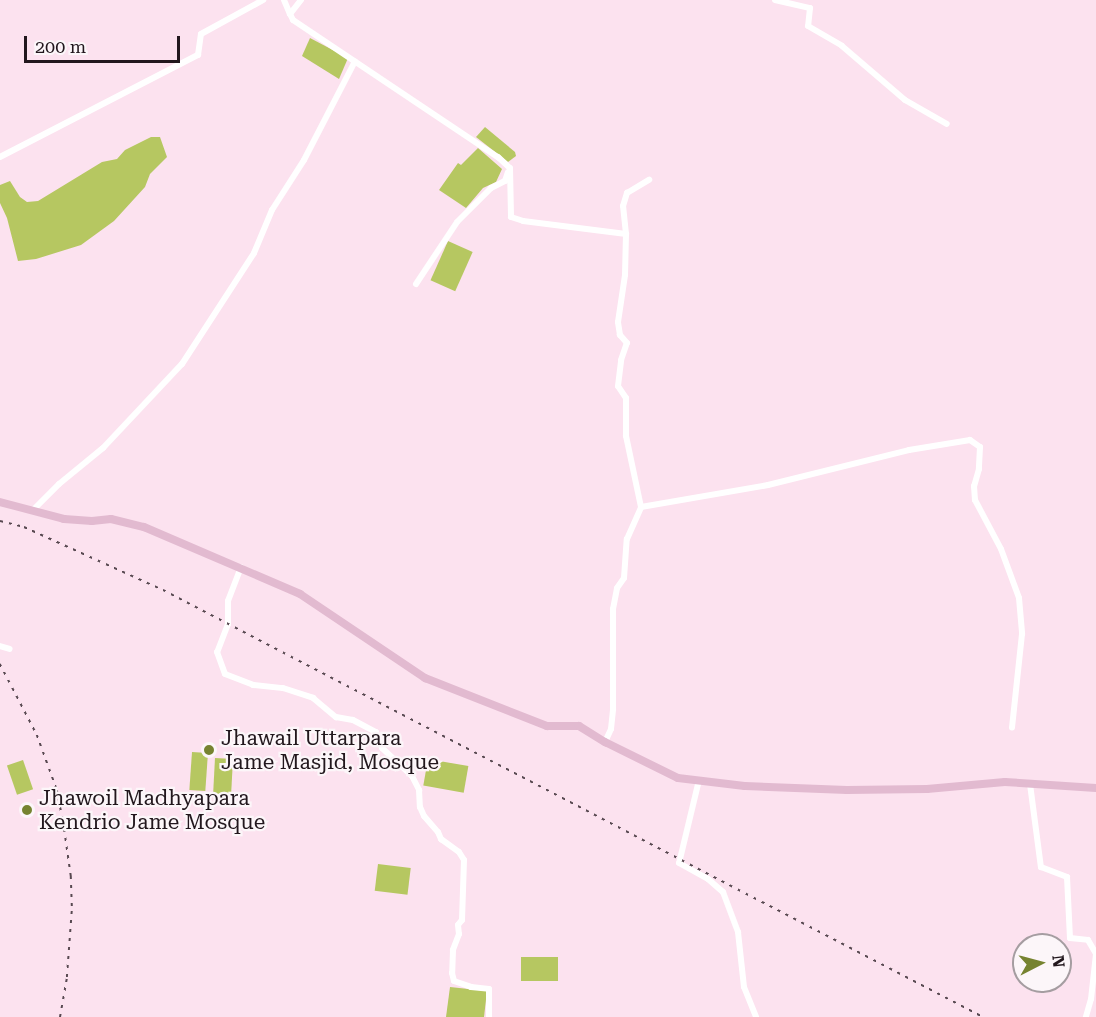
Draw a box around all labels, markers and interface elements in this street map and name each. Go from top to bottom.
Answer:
scale bar [27,24,183,62]
text: 200 m [35,36,86,57]
place label: Jhawail Uttarpara Jame Masjid, Mosque [221,725,439,775]
marker: Jhawail Uttarpara Jame Masjid, Mosque [202,743,216,757]
place label: Jhawoil Madhyapara Kendrio Jame Mosque [39,785,265,835]
marker: Jhawoil Madhyapara Kendrio Jame Mosque [20,803,34,817]
north arrow [1012,933,1072,993]
text: N [1048,954,1069,968]

